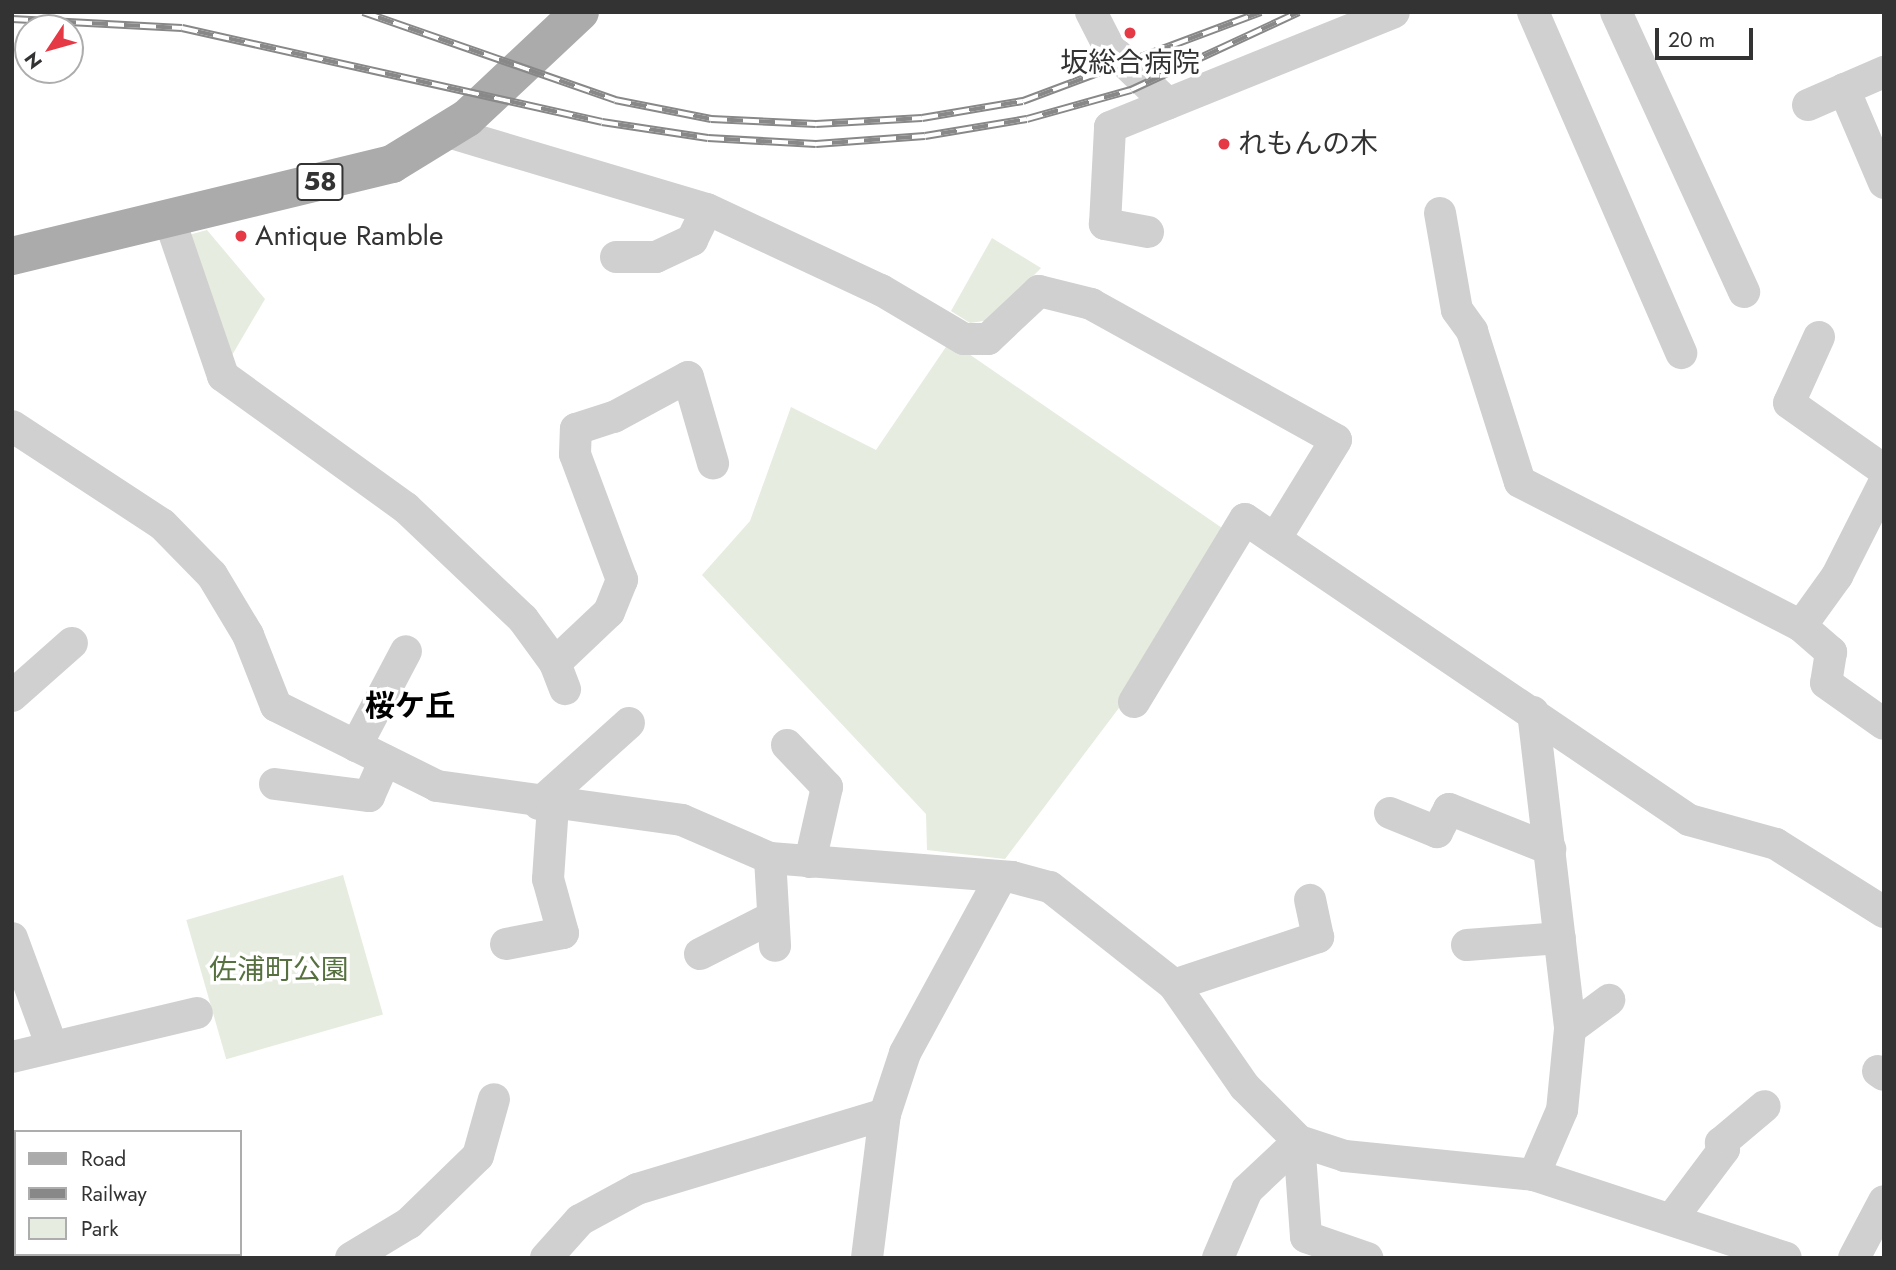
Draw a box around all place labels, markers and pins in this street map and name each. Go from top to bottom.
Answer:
marker: 坂総合病院 [1120,23,1140,43]
place label: 坂総合病院 [1060,46,1200,80]
place label: れもんの木 [1238,127,1378,161]
marker: れもんの木 [1216,136,1232,152]
place label: Antique Ramble [255,219,443,253]
marker: Antique Ramble [233,228,249,244]

